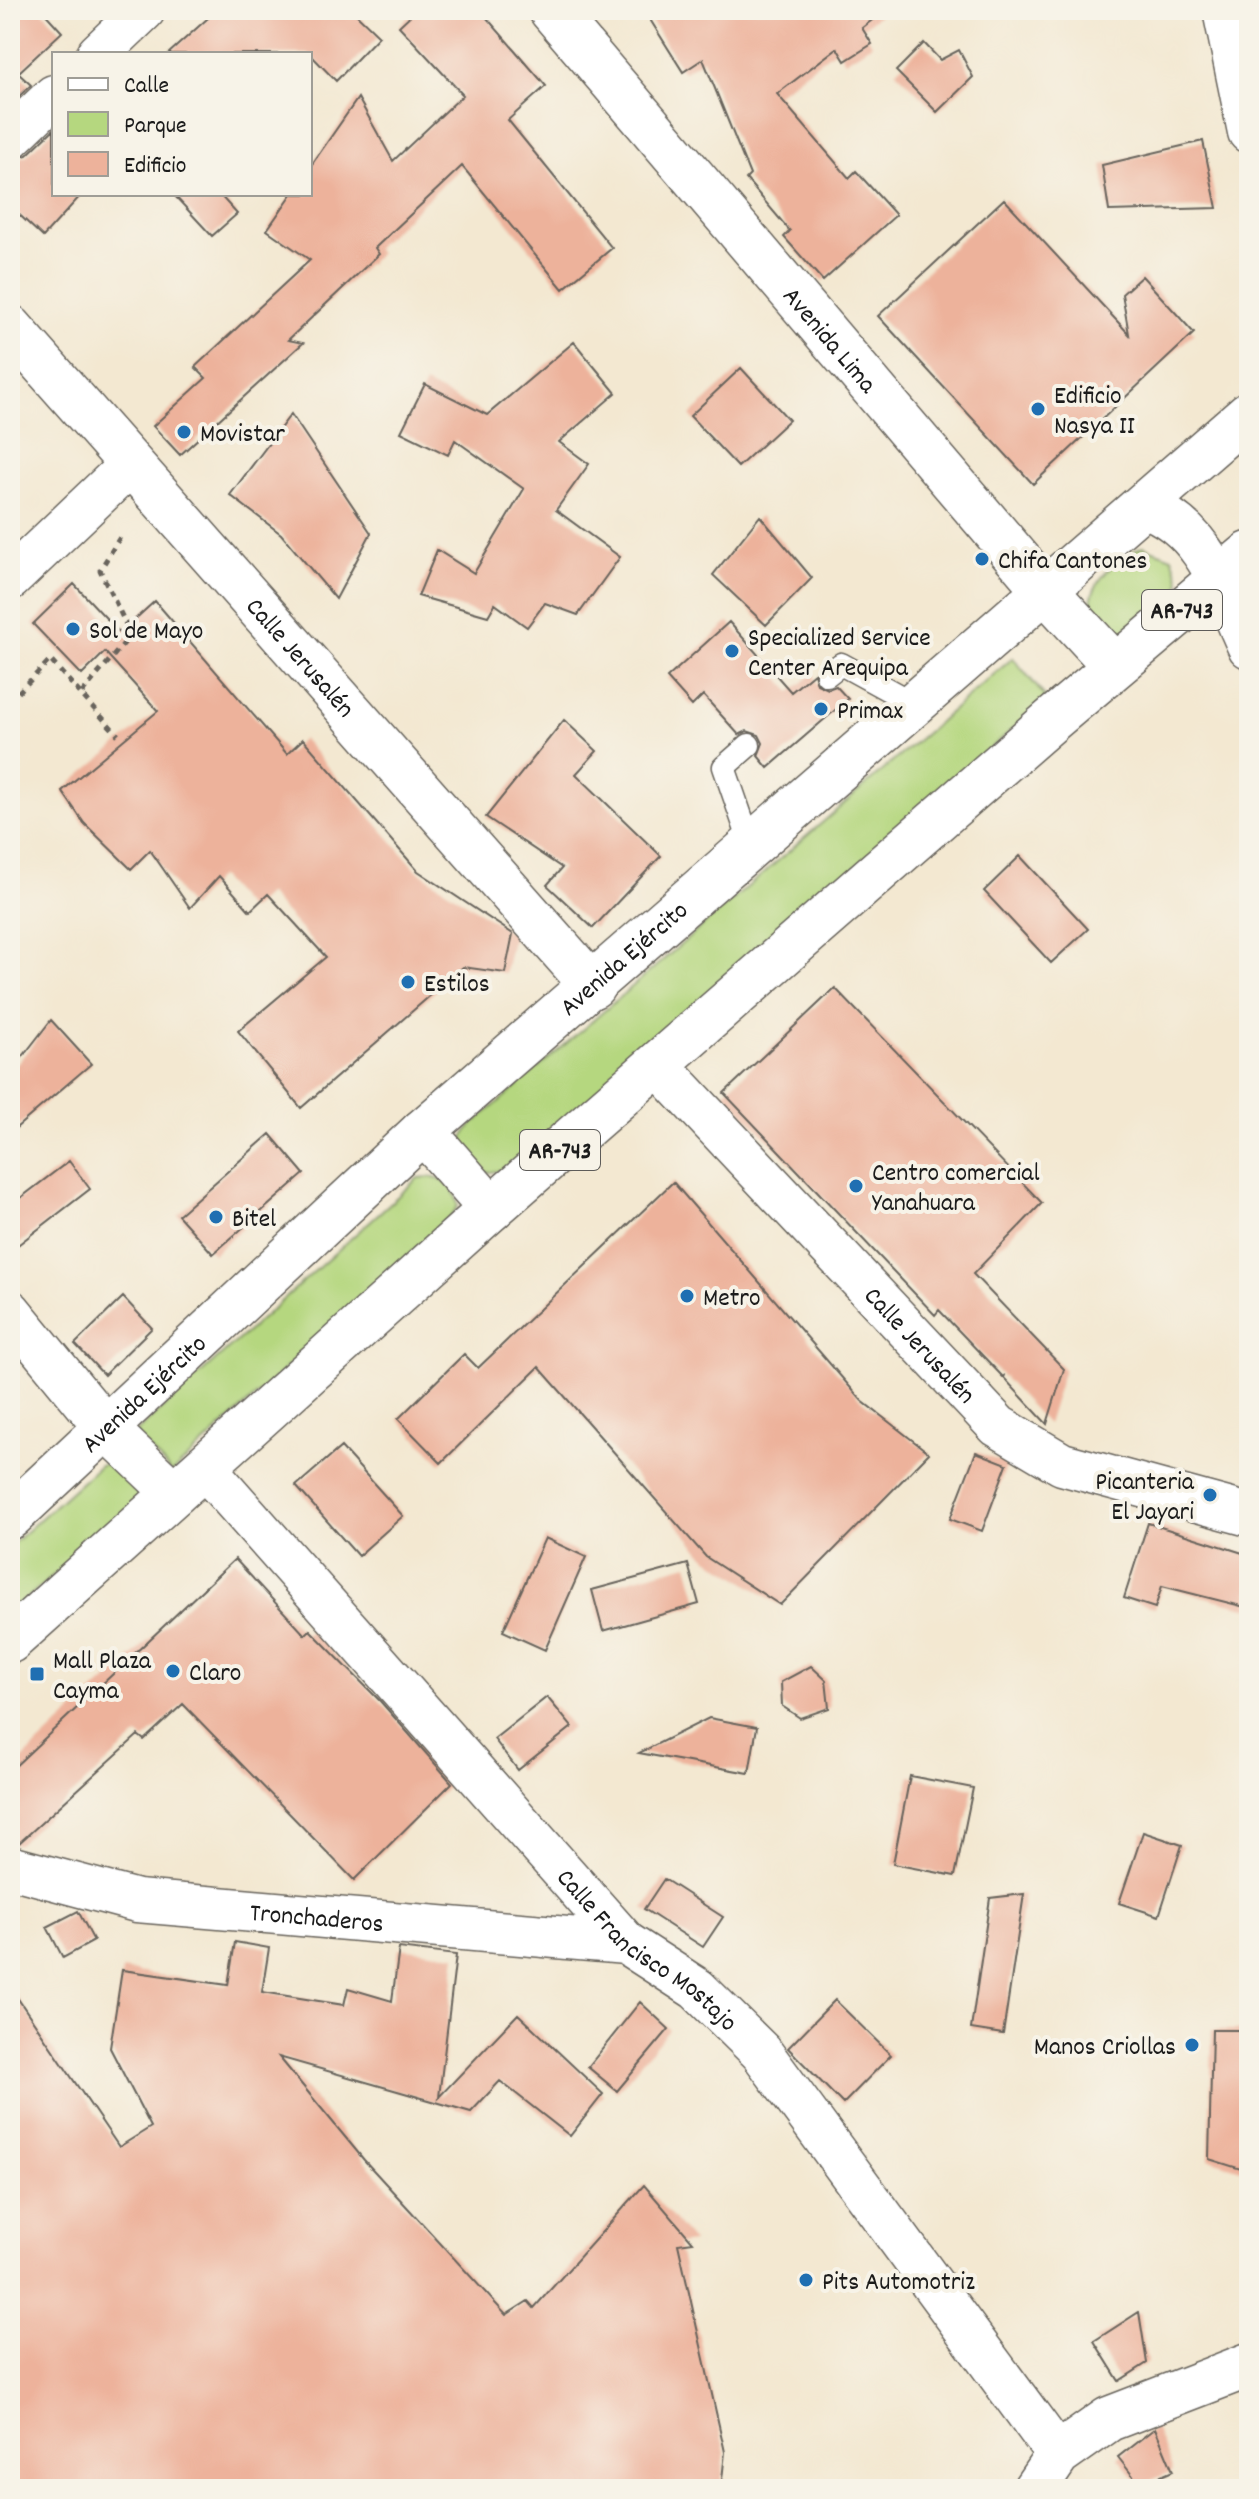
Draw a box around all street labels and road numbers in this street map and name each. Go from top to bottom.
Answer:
street label: Avenida Lima [772,280,885,403]
road number: AR-743 [1142,590,1222,630]
street label: Calle Jerusalén [236,591,362,727]
street label: Avenida Ejército [553,894,697,1026]
road number: AR-743 [520,1130,600,1170]
street label: Calle Jerusalén [854,1279,983,1414]
street label: Avenida Ejército [74,1327,216,1463]
street label: Calle Francisco Mostajo [546,1862,745,2041]
street label: Tronchaderos [248,1896,385,1944]

